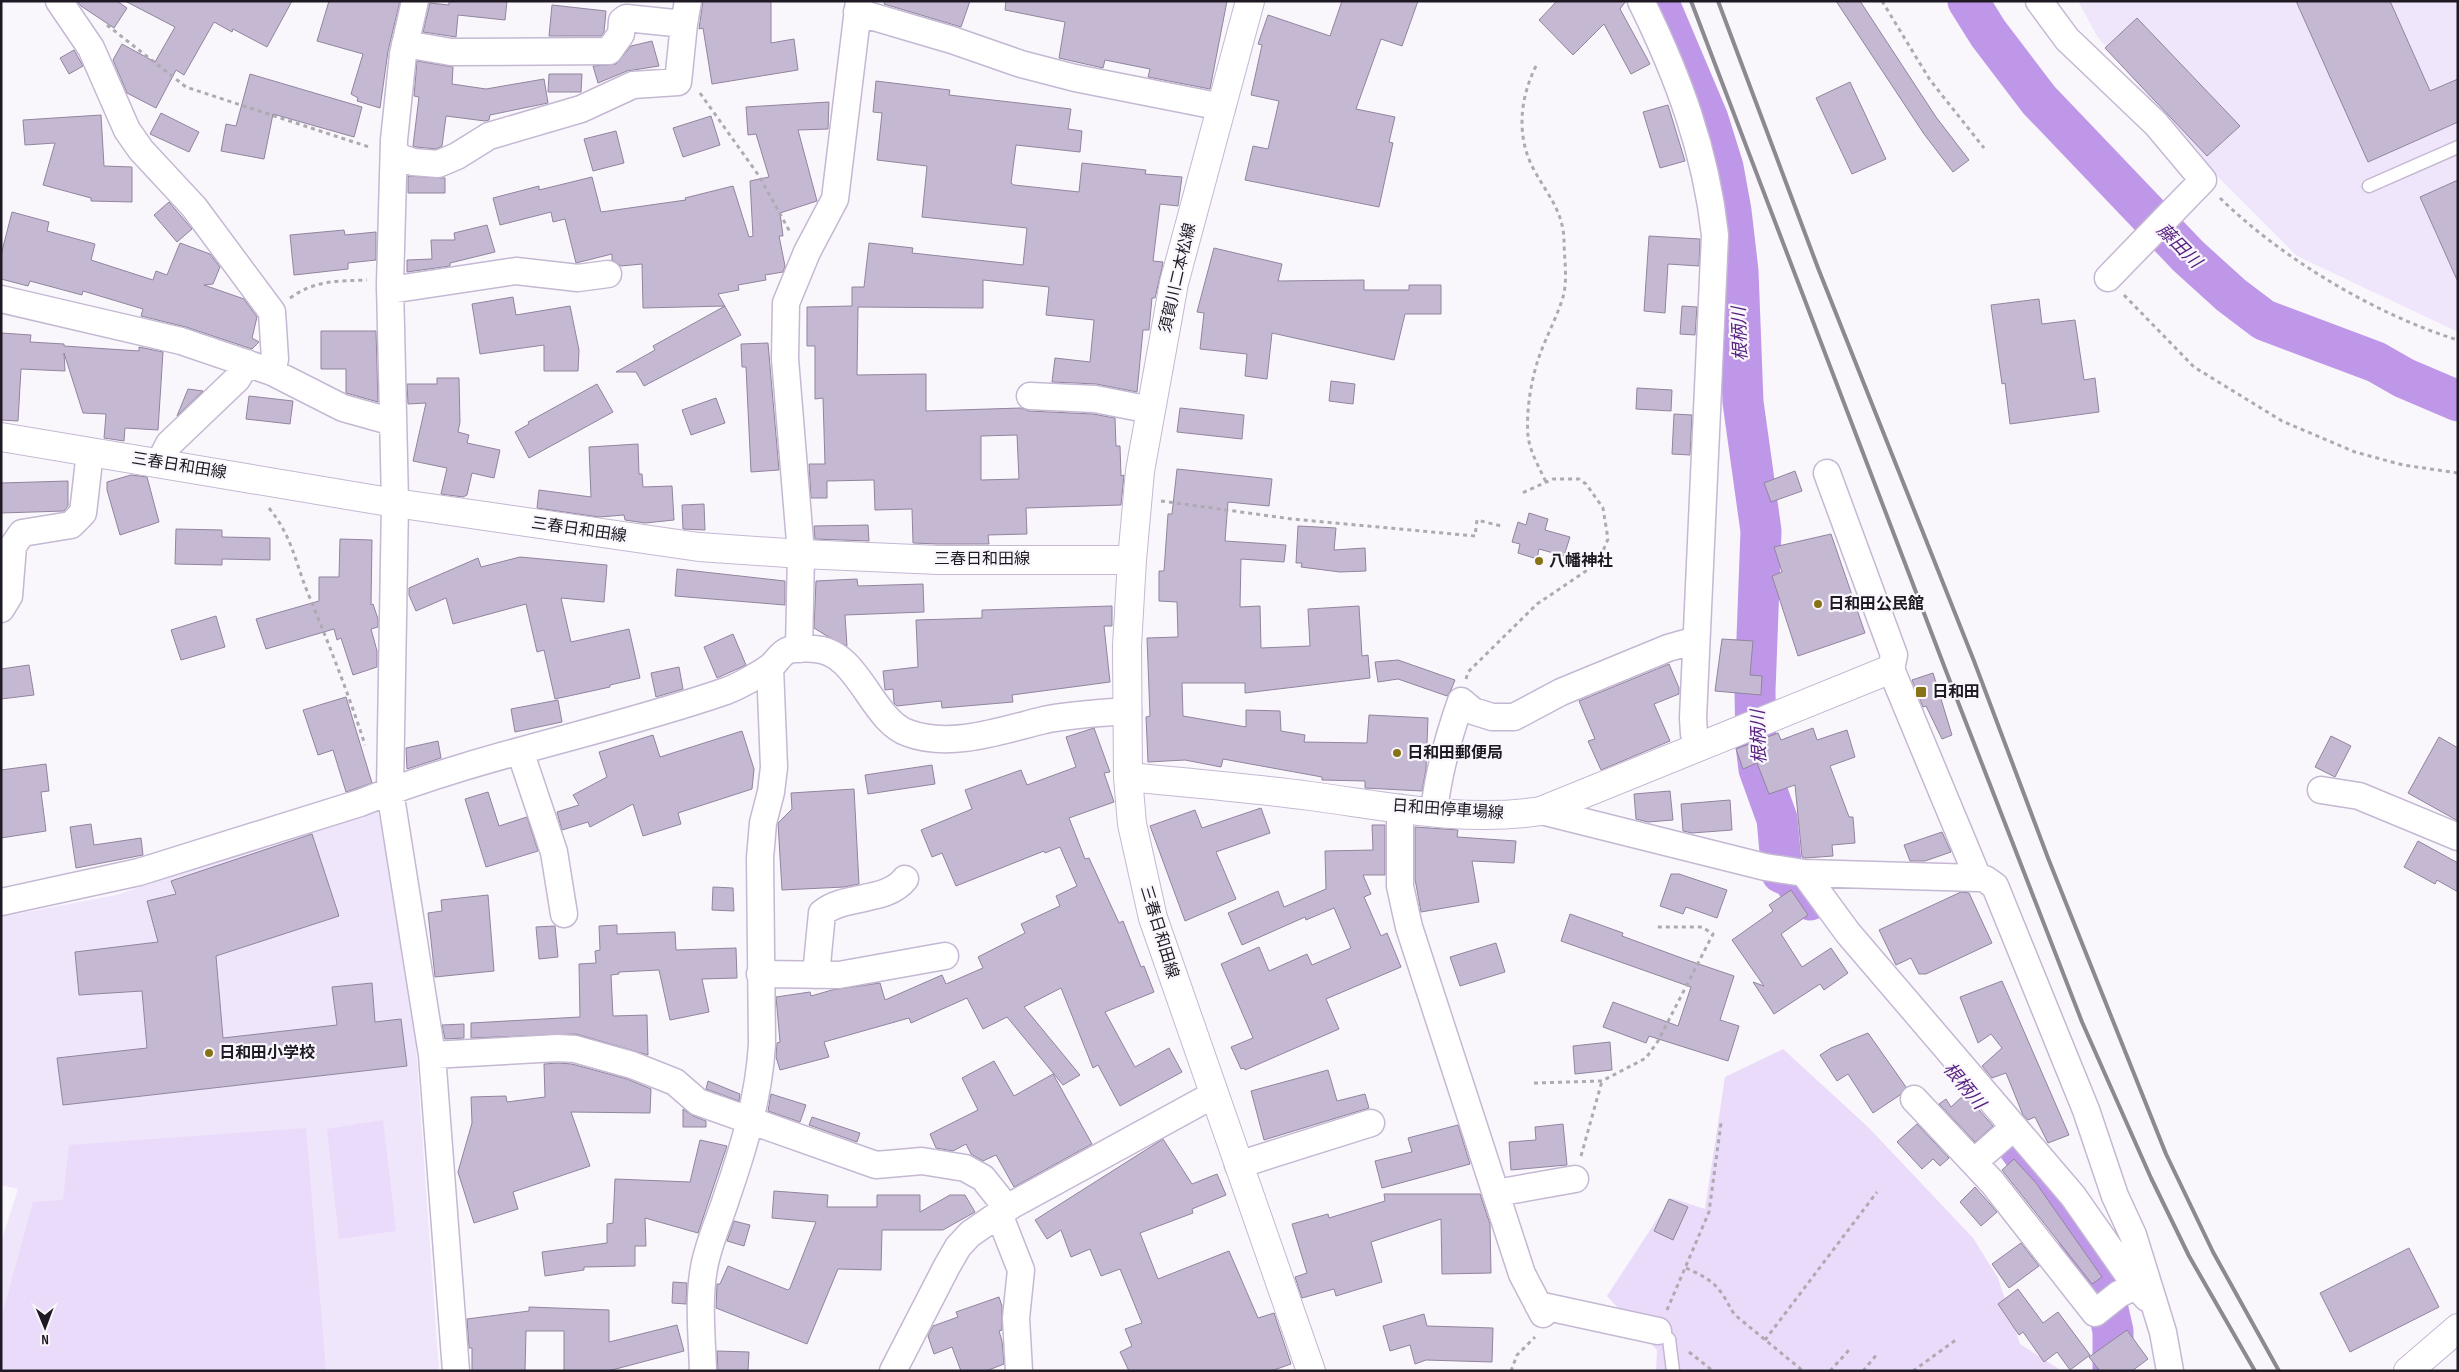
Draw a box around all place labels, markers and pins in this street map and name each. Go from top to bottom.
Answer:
place label: 八幡神社 [1549,551,1613,571]
marker: 八幡神社 [1533,555,1545,567]
place label: 日和田公民館 [1828,595,1924,614]
marker: 日和田公民館 [1812,598,1824,610]
place label: 日和田 [1932,683,1980,702]
marker: 日和田 [1914,685,1928,699]
place label: 日和田郵便局 [1407,744,1503,763]
marker: 日和田郵便局 [1391,747,1403,759]
place label: 日和田小学校 [219,1044,315,1063]
marker: 日和田小学校 [203,1047,215,1059]

